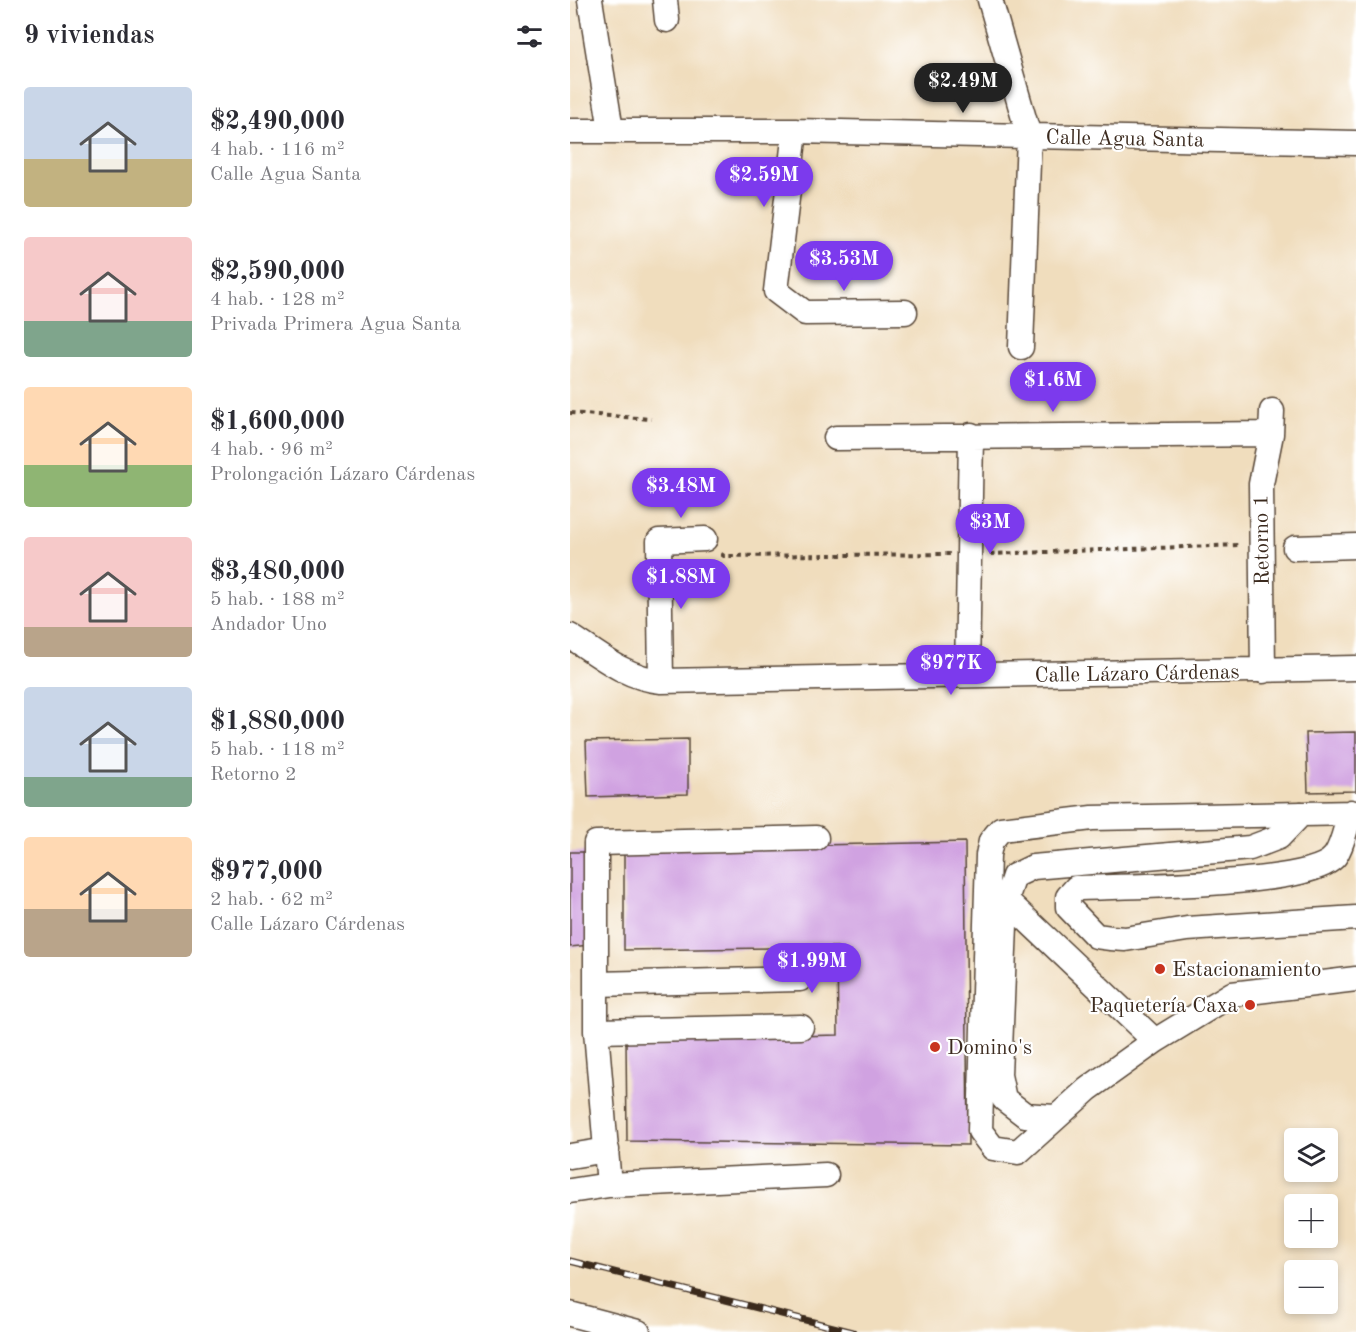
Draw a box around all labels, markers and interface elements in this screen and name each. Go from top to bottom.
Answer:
icon: filters [513,20,546,53]
text: 9 viviendas [24,23,154,49]
pin: $2.49M [914,63,1012,114]
text: $2.49M [928,72,998,92]
text: $2,490,000 [210,109,345,135]
icon: home [72,111,144,183]
street label: Calle Agua Santa [1045,128,1204,151]
text: 4 hab. · 116 m² [210,140,344,160]
pin: $2.59M [715,157,813,208]
text: Calle Agua Santa [210,165,361,185]
text: $2.59M [729,166,799,186]
pin: $3.53M [795,241,893,292]
text: $3.53M [809,250,879,270]
text: $2,590,000 [210,259,345,285]
icon: home [72,261,144,333]
text: 4 hab. · 128 m² [210,290,344,310]
text: Privada Primera Agua Santa [210,315,461,335]
pin: $1.6M [1011,362,1095,413]
text: $1.6M [1024,371,1082,391]
text: $1,600,000 [210,409,345,435]
icon: home [72,411,144,483]
text: 4 hab. · 96 m² [210,440,333,460]
text: Prolongación Lázaro Cárdenas [210,465,475,485]
pin: $3.48M [632,468,730,519]
text: $3.48M [646,477,716,497]
street label: Retorno 1 [1251,494,1274,586]
pin: $3M [961,504,1019,555]
text: $3M [970,513,1011,533]
text: $3,480,000 [210,559,345,585]
pin: $1.88M [632,559,730,610]
icon: home [72,561,144,633]
text: $1.88M [646,568,716,588]
text: 5 hab. · 188 m² [210,590,344,610]
text: Andador Uno [210,615,327,635]
pin: $977K [909,645,993,696]
text: $977K [920,654,982,674]
street label: Calle Lázaro Cárdenas [1034,662,1240,687]
text: $1,880,000 [210,709,345,735]
icon: home [72,711,144,783]
text: 5 hab. · 118 m² [210,740,344,760]
text: Retorno 2 [210,765,297,785]
text: $977,000 [210,859,323,885]
icon: home [72,861,144,933]
text: 2 hab. · 62 m² [210,890,333,910]
text: Calle Lázaro Cárdenas [210,915,405,935]
pin: $1.99M [763,943,861,994]
text: $1.99M [777,952,847,972]
place label: Estacionamiento [1172,960,1321,981]
marker: Estacionamiento [1153,962,1167,976]
place label: Paquetería Caxa [1090,996,1238,1017]
marker: Paquetería Caxa [1243,998,1257,1012]
place label: Domino's [947,1038,1032,1059]
marker: Domino's [928,1040,942,1054]
map controls [1284,1128,1338,1314]
button: layers [1284,1128,1338,1182]
button: + [1284,1194,1338,1248]
button: − [1284,1260,1338,1314]

